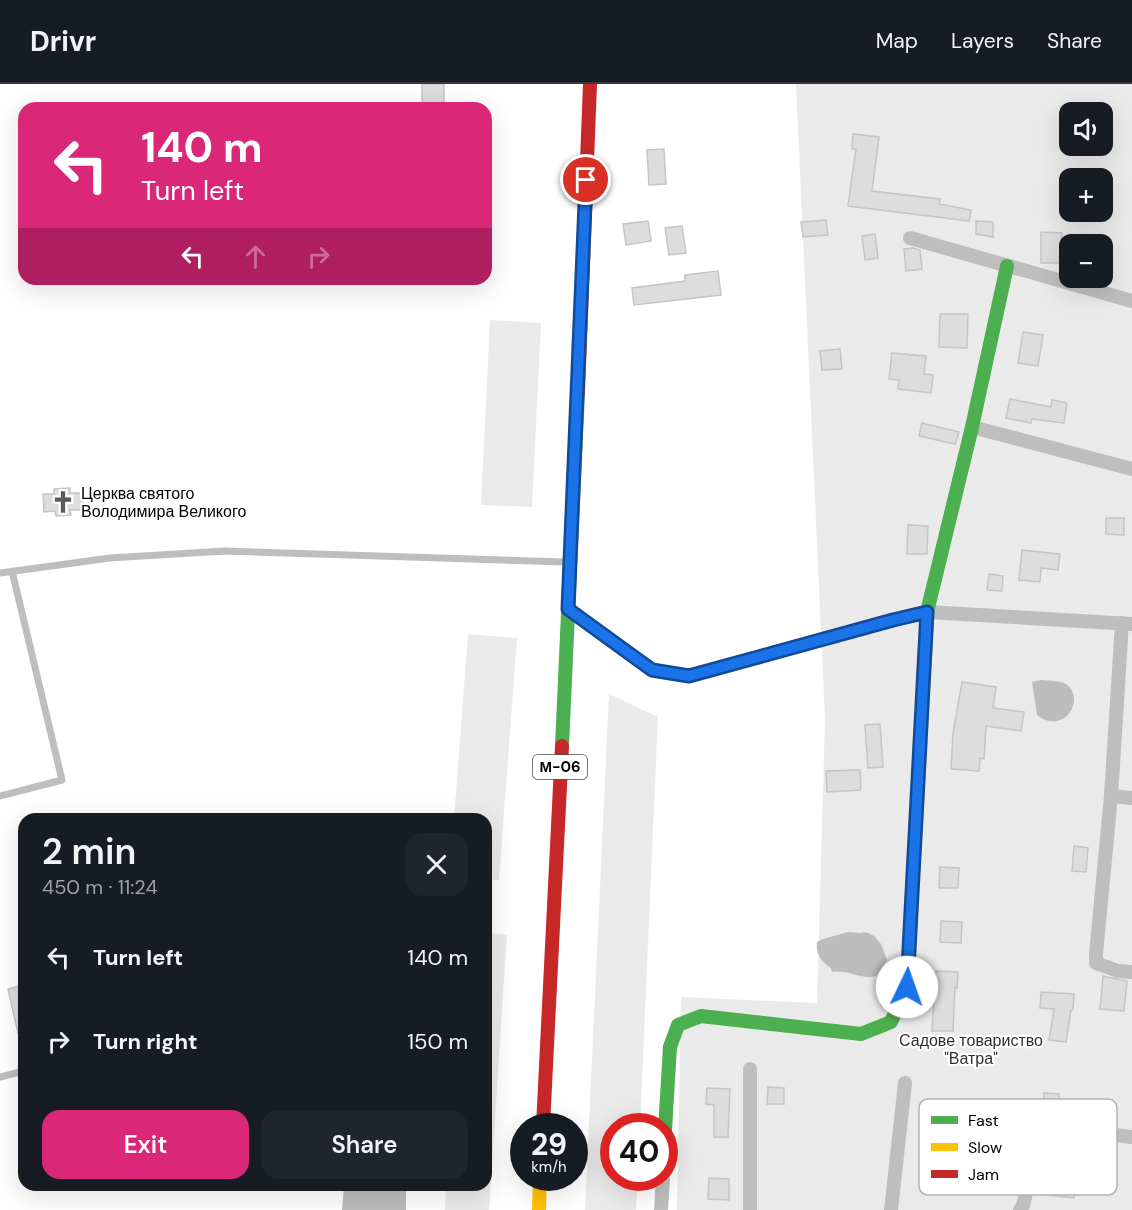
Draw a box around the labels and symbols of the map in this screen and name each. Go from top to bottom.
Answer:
pin [560,154,611,205]
place label: Церква святого Володимира Великого [81,483,246,522]
church icon: Церква святого Володимира Великого [50,489,76,515]
road number: М-06 [533,755,587,779]
position arrow [875,955,939,1019]
park label: Садове товариство "Ватра" [899,1030,1043,1069]
legend [919,1099,1117,1195]
text: Fast [968,1110,999,1131]
speed limit sign: 40 [600,1113,678,1191]
text: Slow [968,1137,1002,1158]
text: Jam [968,1164,999,1185]

